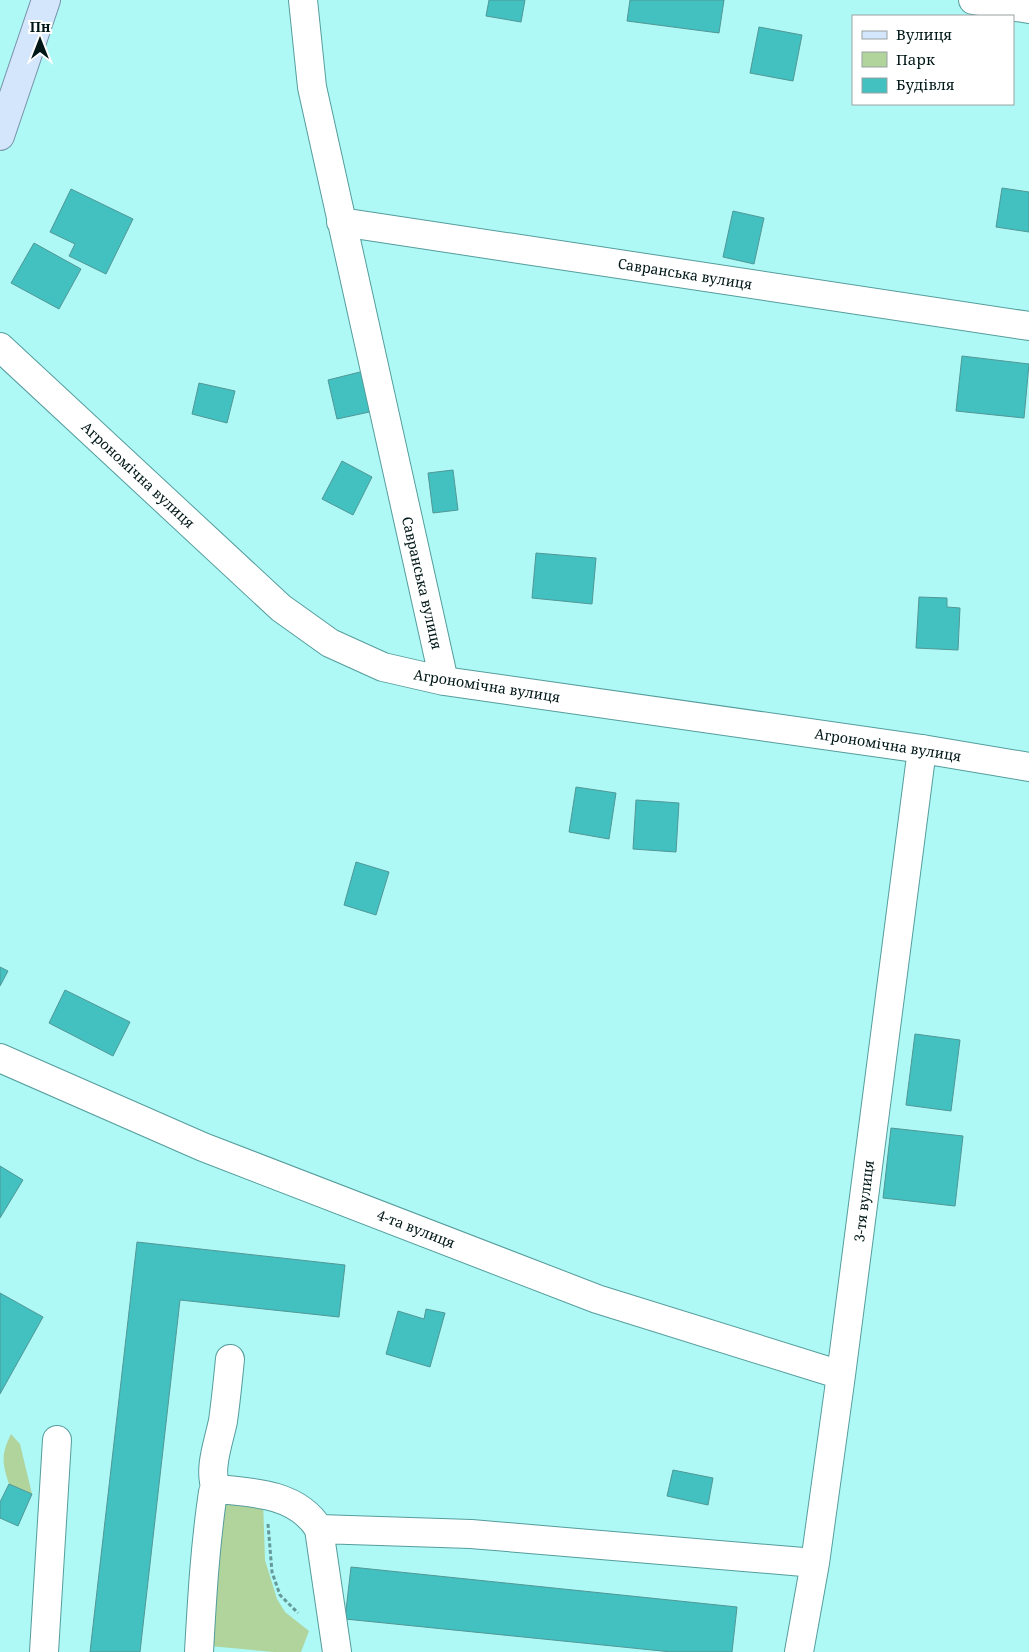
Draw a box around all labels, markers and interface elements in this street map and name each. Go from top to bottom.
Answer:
north arrow [15,15,65,65]
legend [852,15,1014,105]
text: Пн [30,17,51,36]
text: Вулиця [896,24,952,44]
text: Парк [896,49,935,69]
text: Будівля [896,74,954,94]
street label: Савранська вулиця [616,253,754,294]
street label: Агрономічна вулиця [78,417,199,532]
street label: Савранська вулиця [398,515,447,651]
street label: Агрономічна вулиця [412,665,562,706]
street label: Агрономічна вулиця [813,724,963,765]
street label: 3-тя вулиця [849,1159,878,1243]
street label: 4-та вулиця [374,1205,458,1252]

